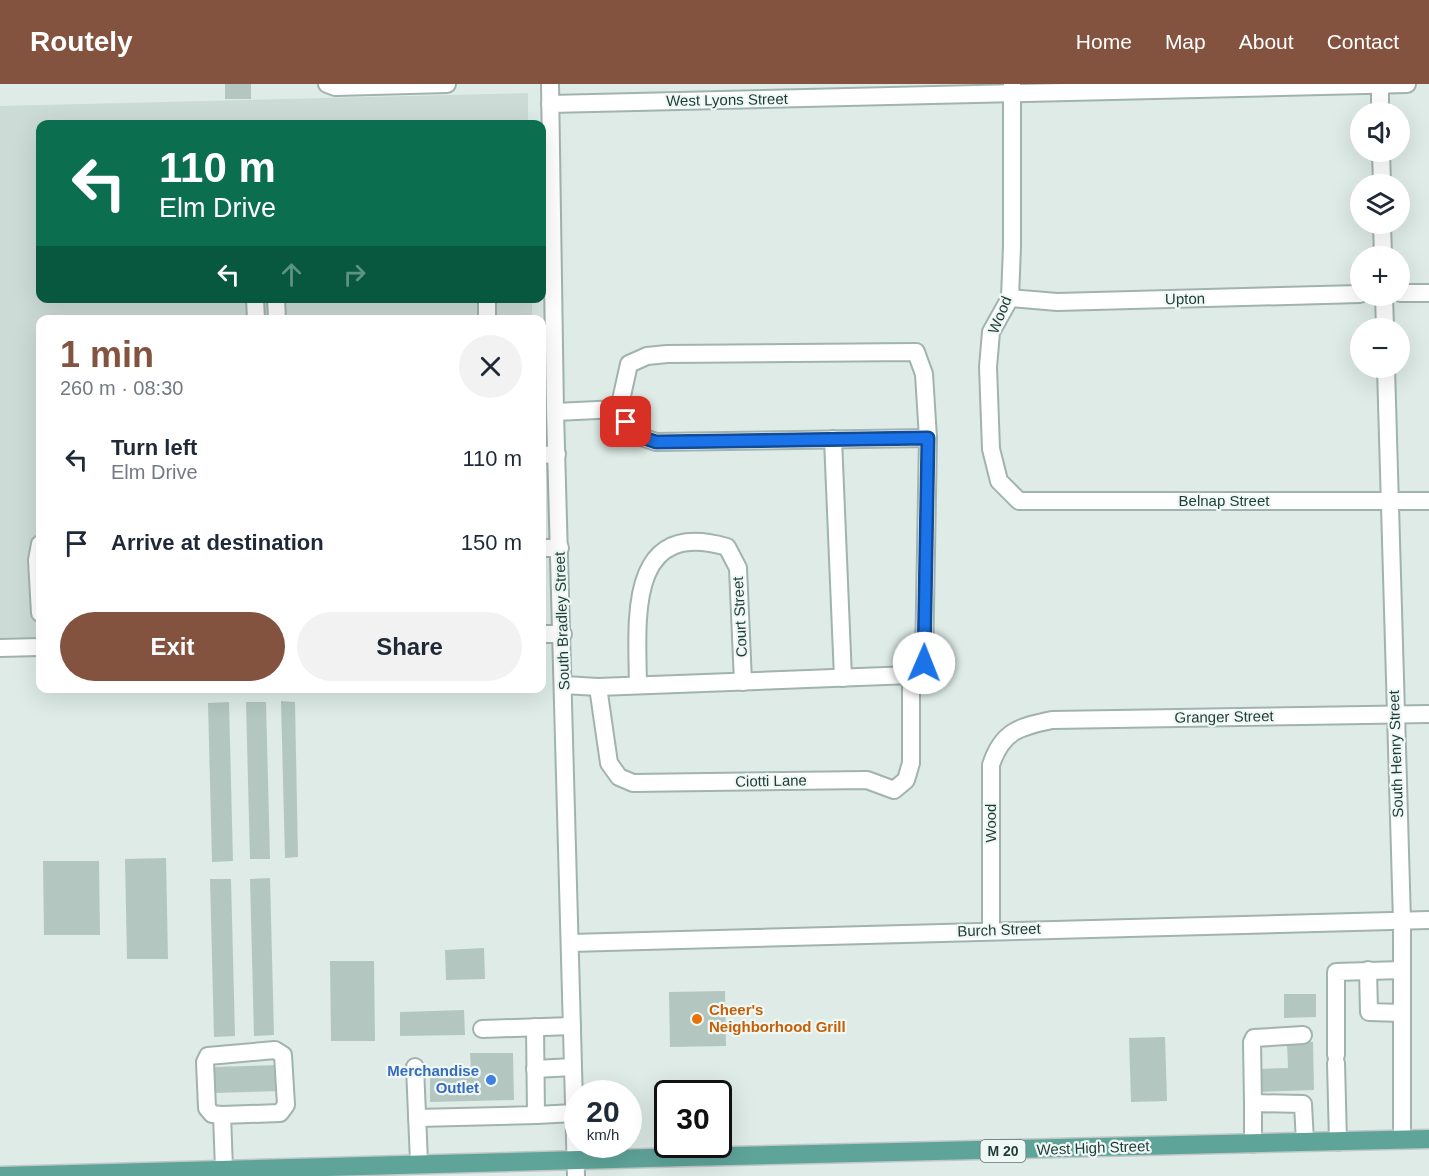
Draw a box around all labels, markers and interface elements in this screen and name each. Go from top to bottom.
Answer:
text: Routely [30,26,133,57]
text: Home [1076,30,1132,53]
text: Map [1165,30,1206,53]
text: About [1239,30,1294,53]
text: Contact [1327,30,1399,53]
street label: West Lyons Street [666,90,789,109]
map controls [1350,102,1410,378]
button: sound [1350,102,1410,162]
icon: left [60,144,138,222]
text: 110 m [159,144,276,191]
button: layers [1350,174,1410,234]
text: Elm Drive [159,193,276,223]
button: + [1350,246,1410,306]
icon: left [212,258,245,291]
icon: ahead [275,258,308,291]
icon: right [338,258,371,291]
street label: Upton [1165,290,1205,307]
street label: Wood [984,294,1015,336]
button: − [1350,318,1410,378]
text: 1 min [60,334,154,375]
button: close [459,335,522,398]
text: 260 m · 08:30 [60,377,183,399]
pin [600,396,651,447]
icon: arrive [609,405,642,438]
text: Turn left [111,435,197,460]
icon: left [60,443,93,476]
text: 110 m [462,446,522,471]
text: Elm Drive [111,461,198,483]
street label: Belnap Street [1179,492,1270,509]
icon: arrive [60,527,93,560]
text: Arrive at destination [111,530,324,555]
text: 150 m [461,530,522,555]
street label: South Bradley Street [551,551,572,690]
street label: Court Street [729,575,750,658]
button: Exit [60,612,285,681]
button: Share [297,612,522,681]
position arrow [892,631,956,695]
street label: South Henry Street [1385,689,1406,818]
street label: Granger Street [1174,707,1275,726]
street label: Ciotti Lane [735,771,807,790]
street label: Wood [982,804,999,842]
street label: Burch Street [957,920,1042,939]
place label: Cheer's Neighborhood Grill [709,1001,846,1035]
marker: Cheer's Neighborhood Grill [690,1012,704,1026]
place label: Merchandise Outlet [387,1062,479,1096]
marker: Merchandise Outlet [484,1073,498,1087]
speed limit sign: 30 [654,1080,732,1158]
text: 20 [586,1095,620,1128]
text: km/h [587,1126,619,1143]
street label: West High Street [1036,1137,1151,1158]
road number: M 20 [980,1140,1026,1162]

